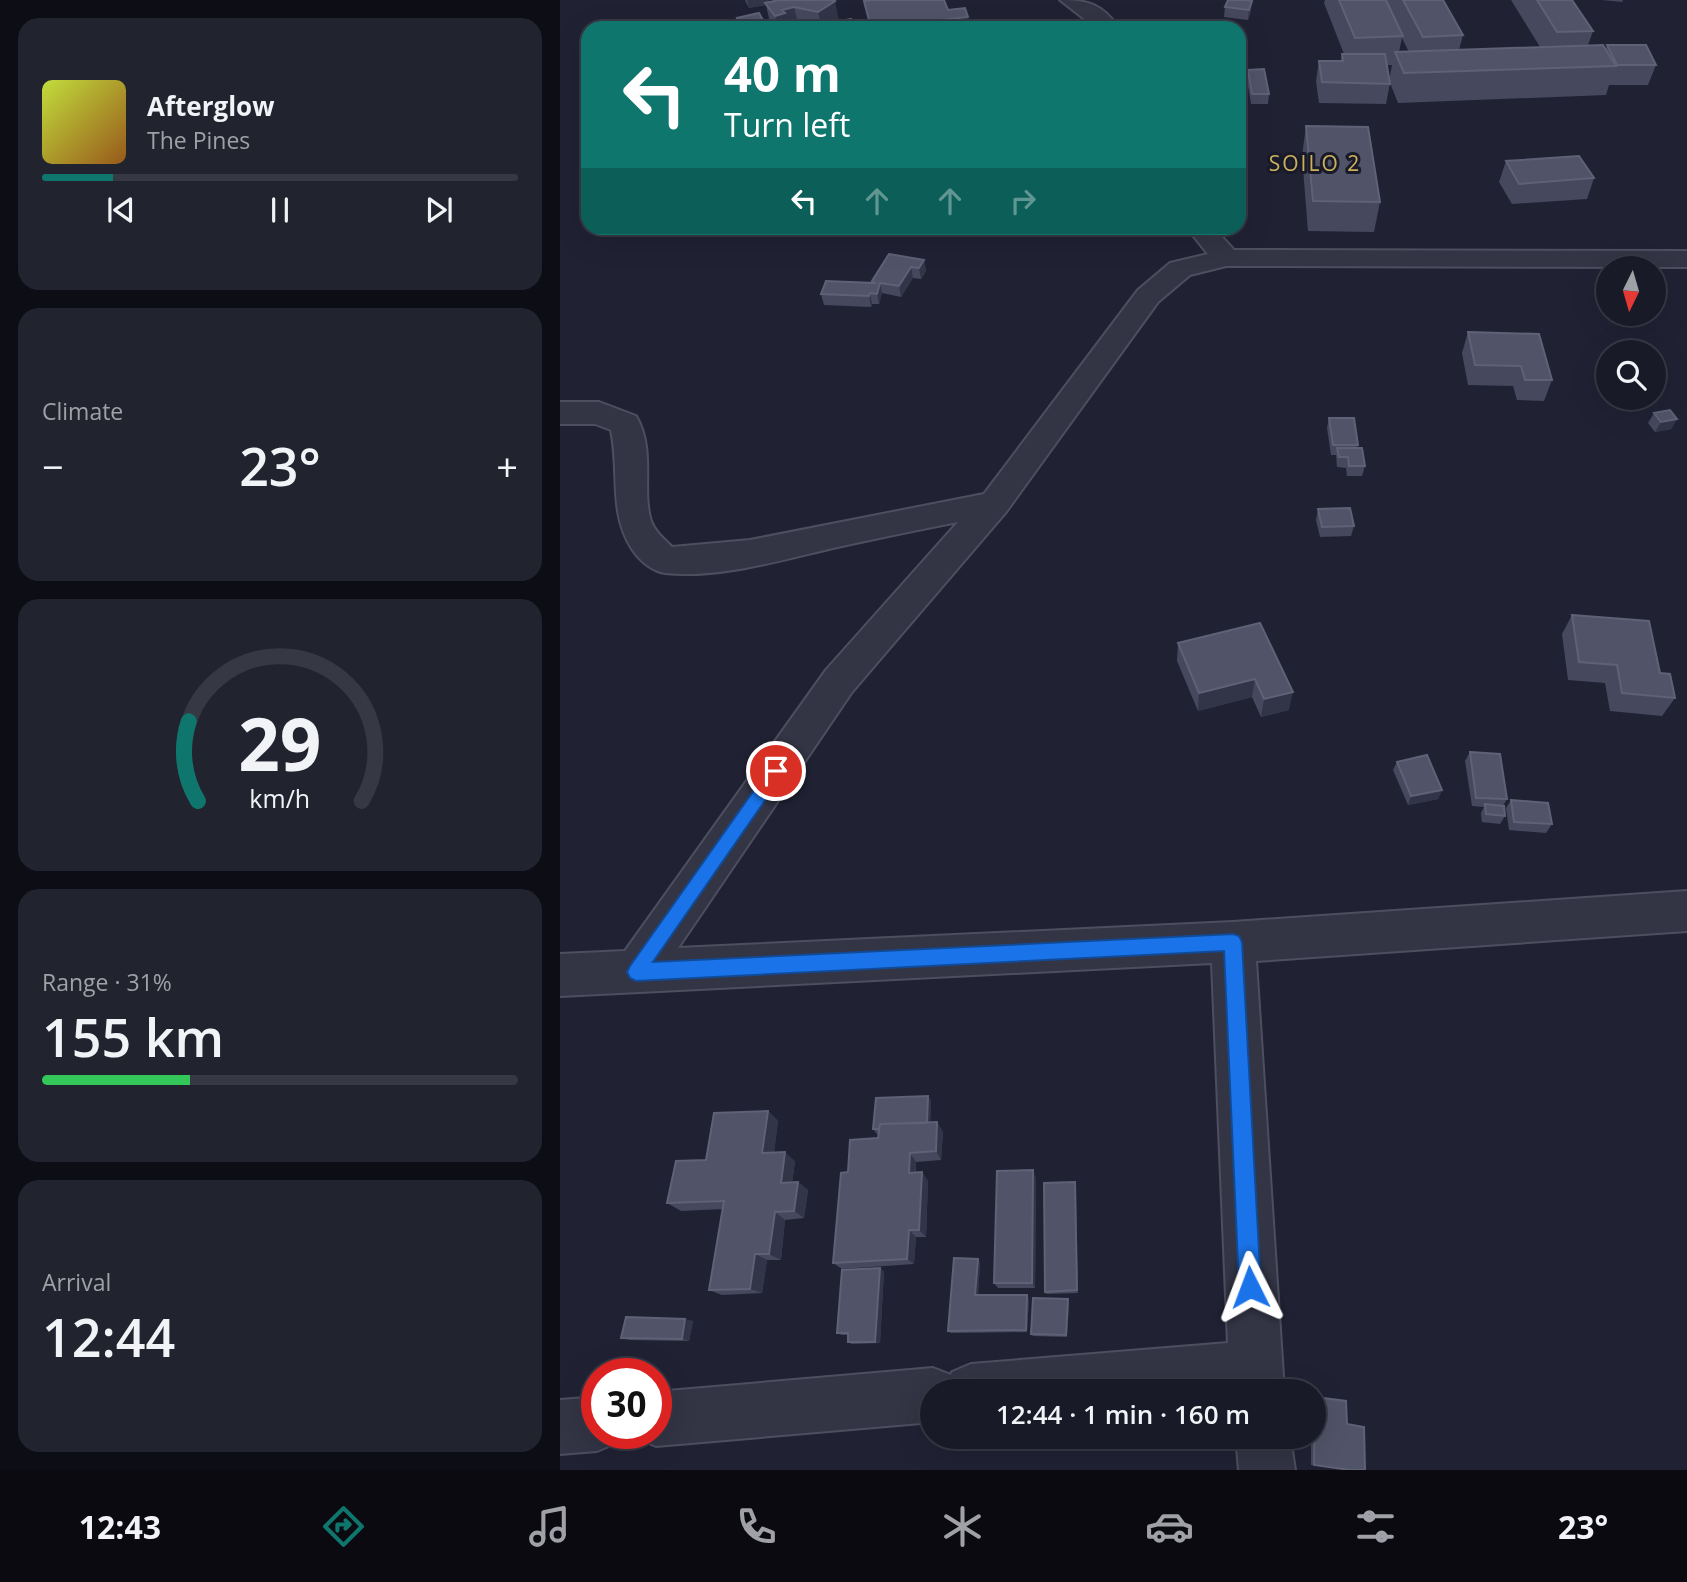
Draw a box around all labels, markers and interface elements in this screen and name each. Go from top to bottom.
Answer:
text: 40 m [724,40,841,106]
icon: left [609,49,700,140]
text: Afterglow [147,88,274,124]
text: Turn left [724,103,850,146]
text: The Pines [147,124,250,156]
district label: SOILO 2 [1269,149,1361,177]
icon: left [785,182,823,220]
icon: ahead [858,182,896,220]
icon: ahead [931,182,969,220]
icon: right [1004,182,1042,220]
icon: previous [102,191,140,229]
icon: pause [261,191,299,229]
icon: next [420,191,458,229]
north arrow [1596,256,1666,326]
map controls [1596,256,1666,410]
button: search [1596,340,1666,410]
text: Climate [42,395,123,427]
text: 23° [239,430,321,501]
text: − [42,440,64,492]
text: + [496,440,518,492]
text: 29 [238,693,322,792]
pin [746,741,806,801]
icon: arrive [757,752,795,790]
text: km/h [250,781,310,815]
text: Range · 31% [42,966,172,998]
text: 155 km [42,1001,224,1072]
position arrow [1213,1250,1287,1324]
text: Arrival [42,1266,111,1298]
text: 12:44 [42,1301,175,1372]
speed limit sign: 30 [581,1358,672,1449]
text: 12:44 · 1 min · 160 m [996,1396,1250,1432]
icon: directions [319,1502,368,1551]
icon: music [525,1502,574,1551]
icon: phone [732,1502,781,1551]
icon: climate [938,1502,987,1551]
icon: car [1145,1502,1194,1551]
icon: filters [1351,1502,1400,1551]
text: 12:43 [79,1505,161,1548]
text: 23° [1558,1505,1608,1548]

